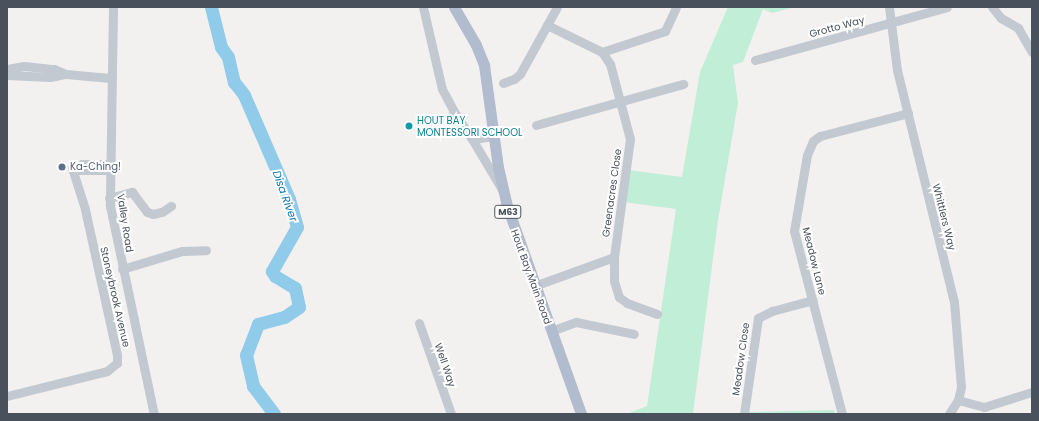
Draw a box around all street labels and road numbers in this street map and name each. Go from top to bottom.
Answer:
street label: Grotto Way [808,14,866,40]
street label: Greenacres Close [600,148,624,238]
street label: Whittlers Way [930,182,958,252]
street label: Valley Road [114,193,136,253]
road number: M63 [494,205,522,219]
street label: Meadow Lane [800,226,828,296]
street label: Hout Bay Main Road [508,228,554,326]
street label: Stoneybrook Avenue [98,246,132,348]
street label: Meadow Close [730,322,752,396]
street label: Well Way [432,341,458,389]

